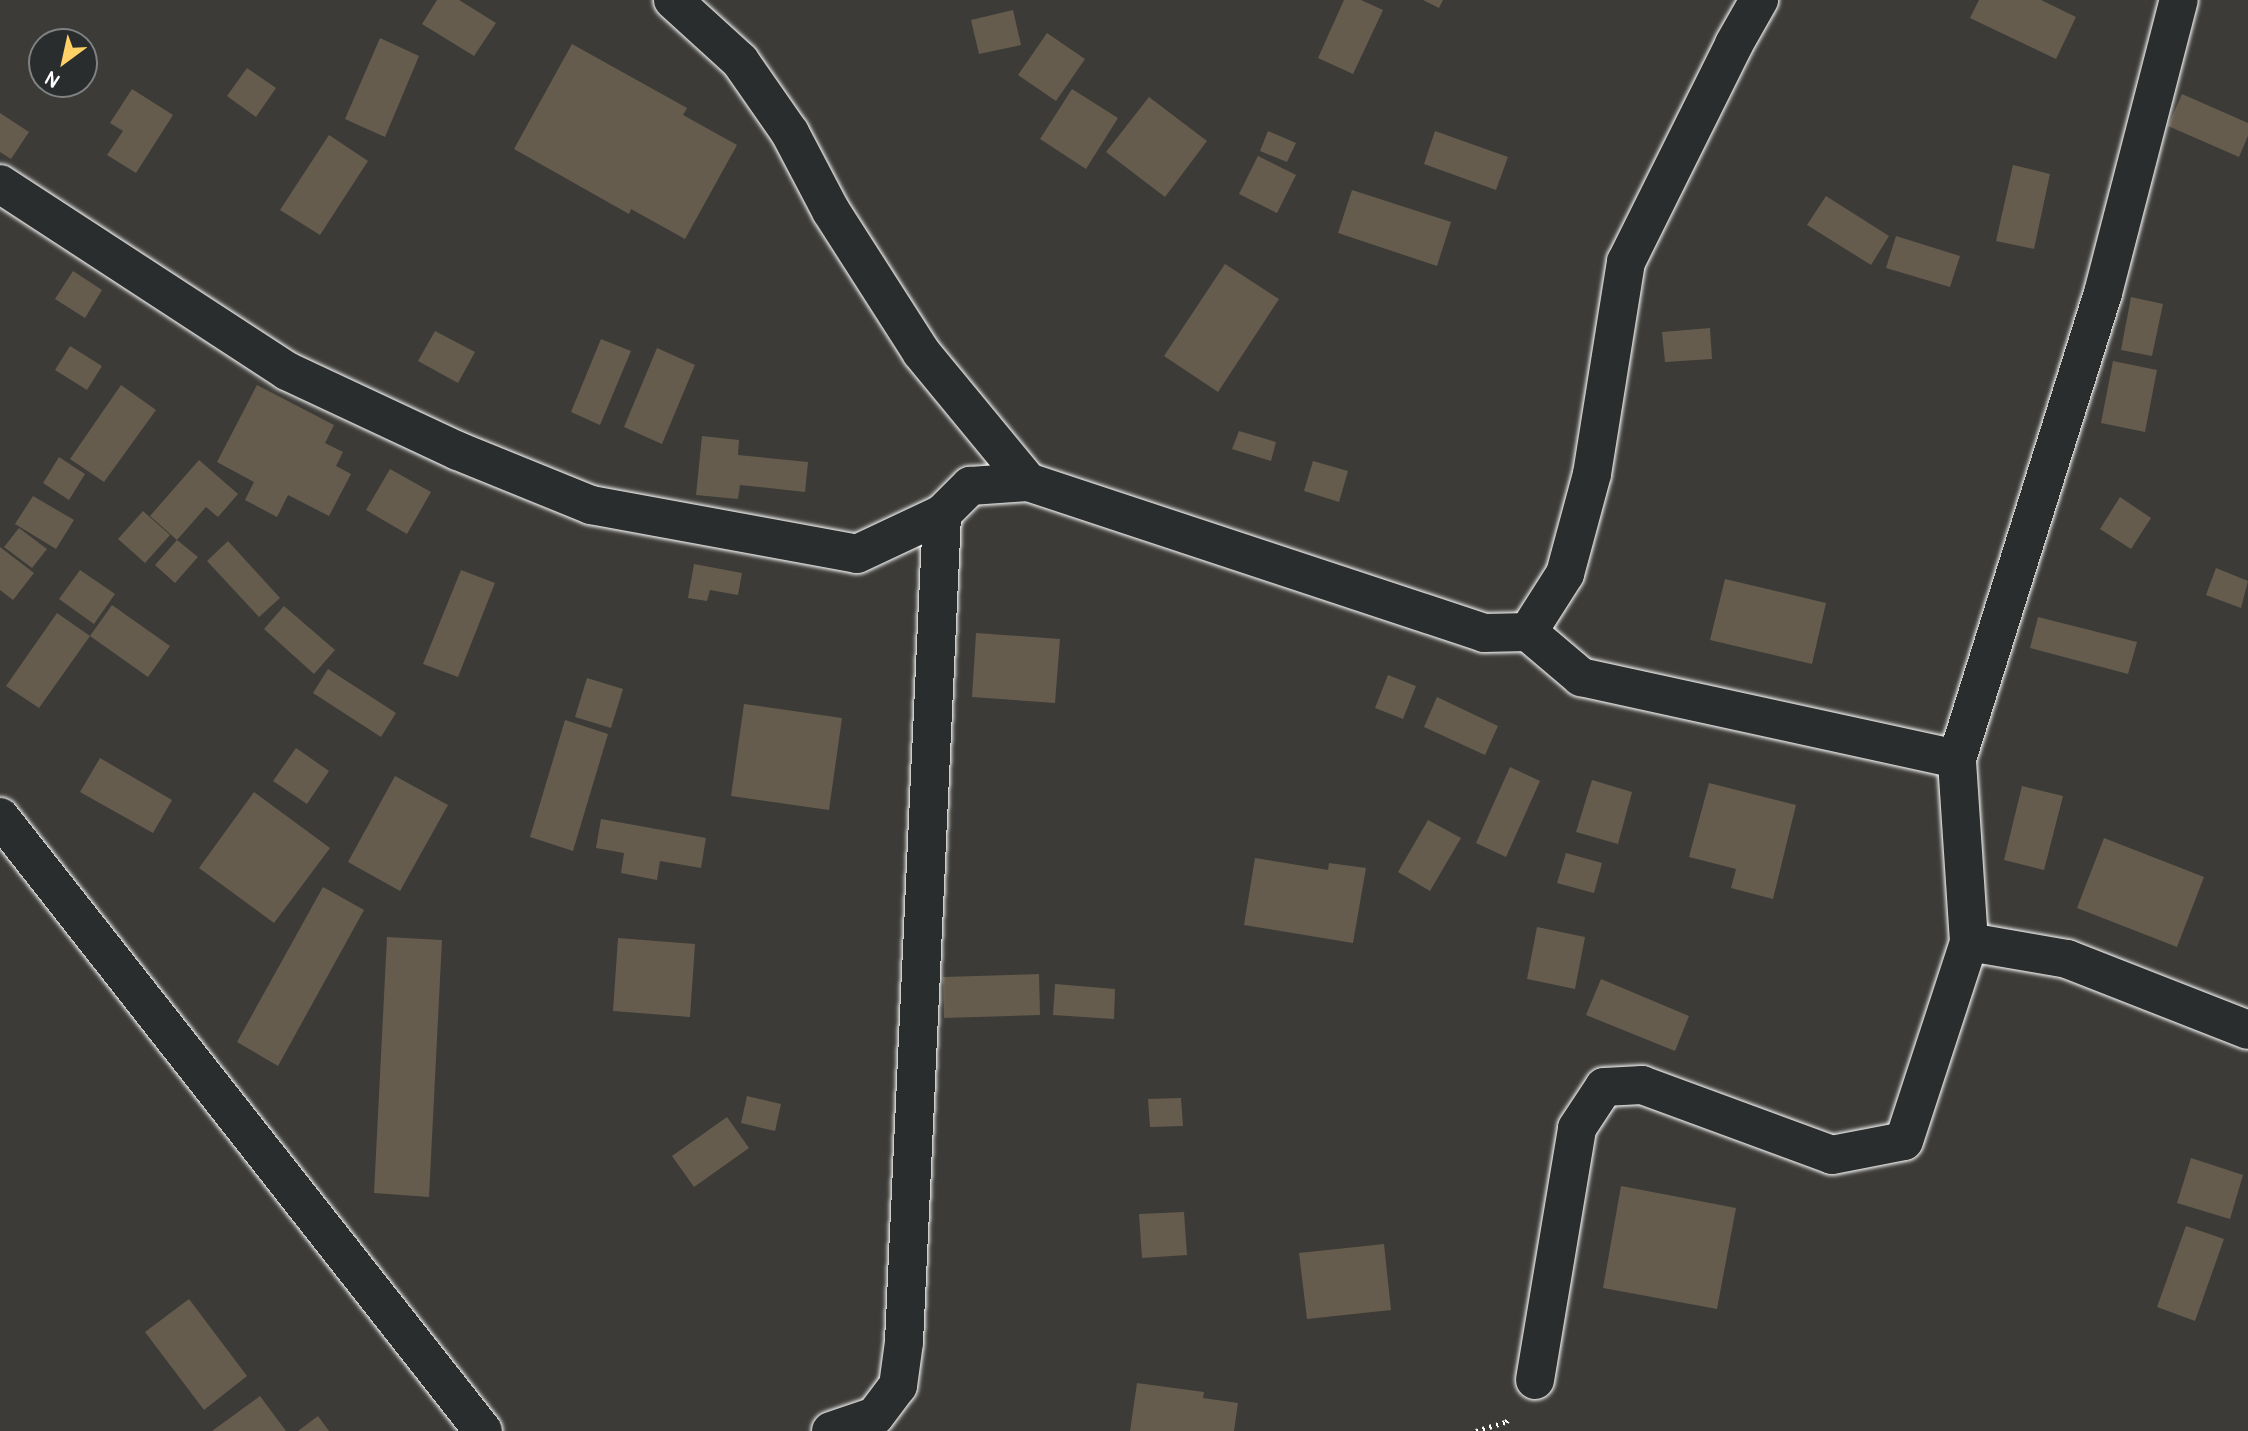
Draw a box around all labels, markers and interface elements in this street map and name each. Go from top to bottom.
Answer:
north arrow [28,28,98,98]
text: N [41,65,65,93]

